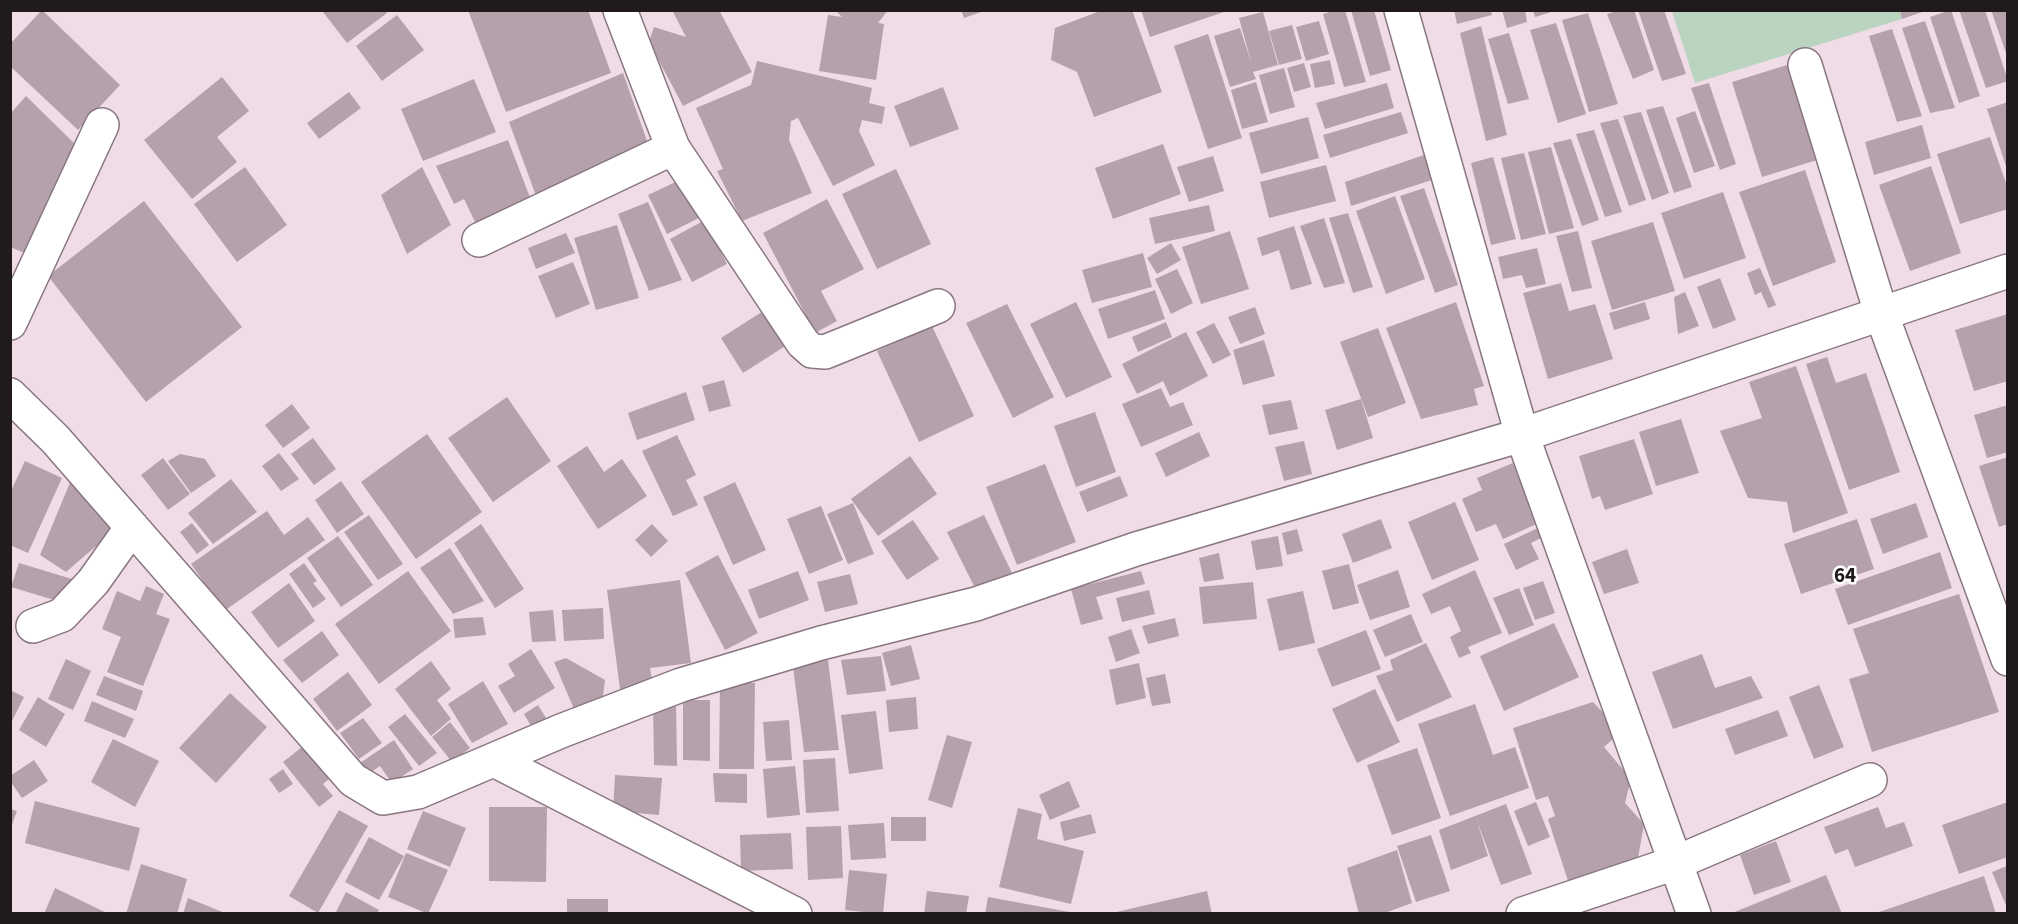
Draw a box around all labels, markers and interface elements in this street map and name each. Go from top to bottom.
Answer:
district label: 64 [1834,564,1856,590]

